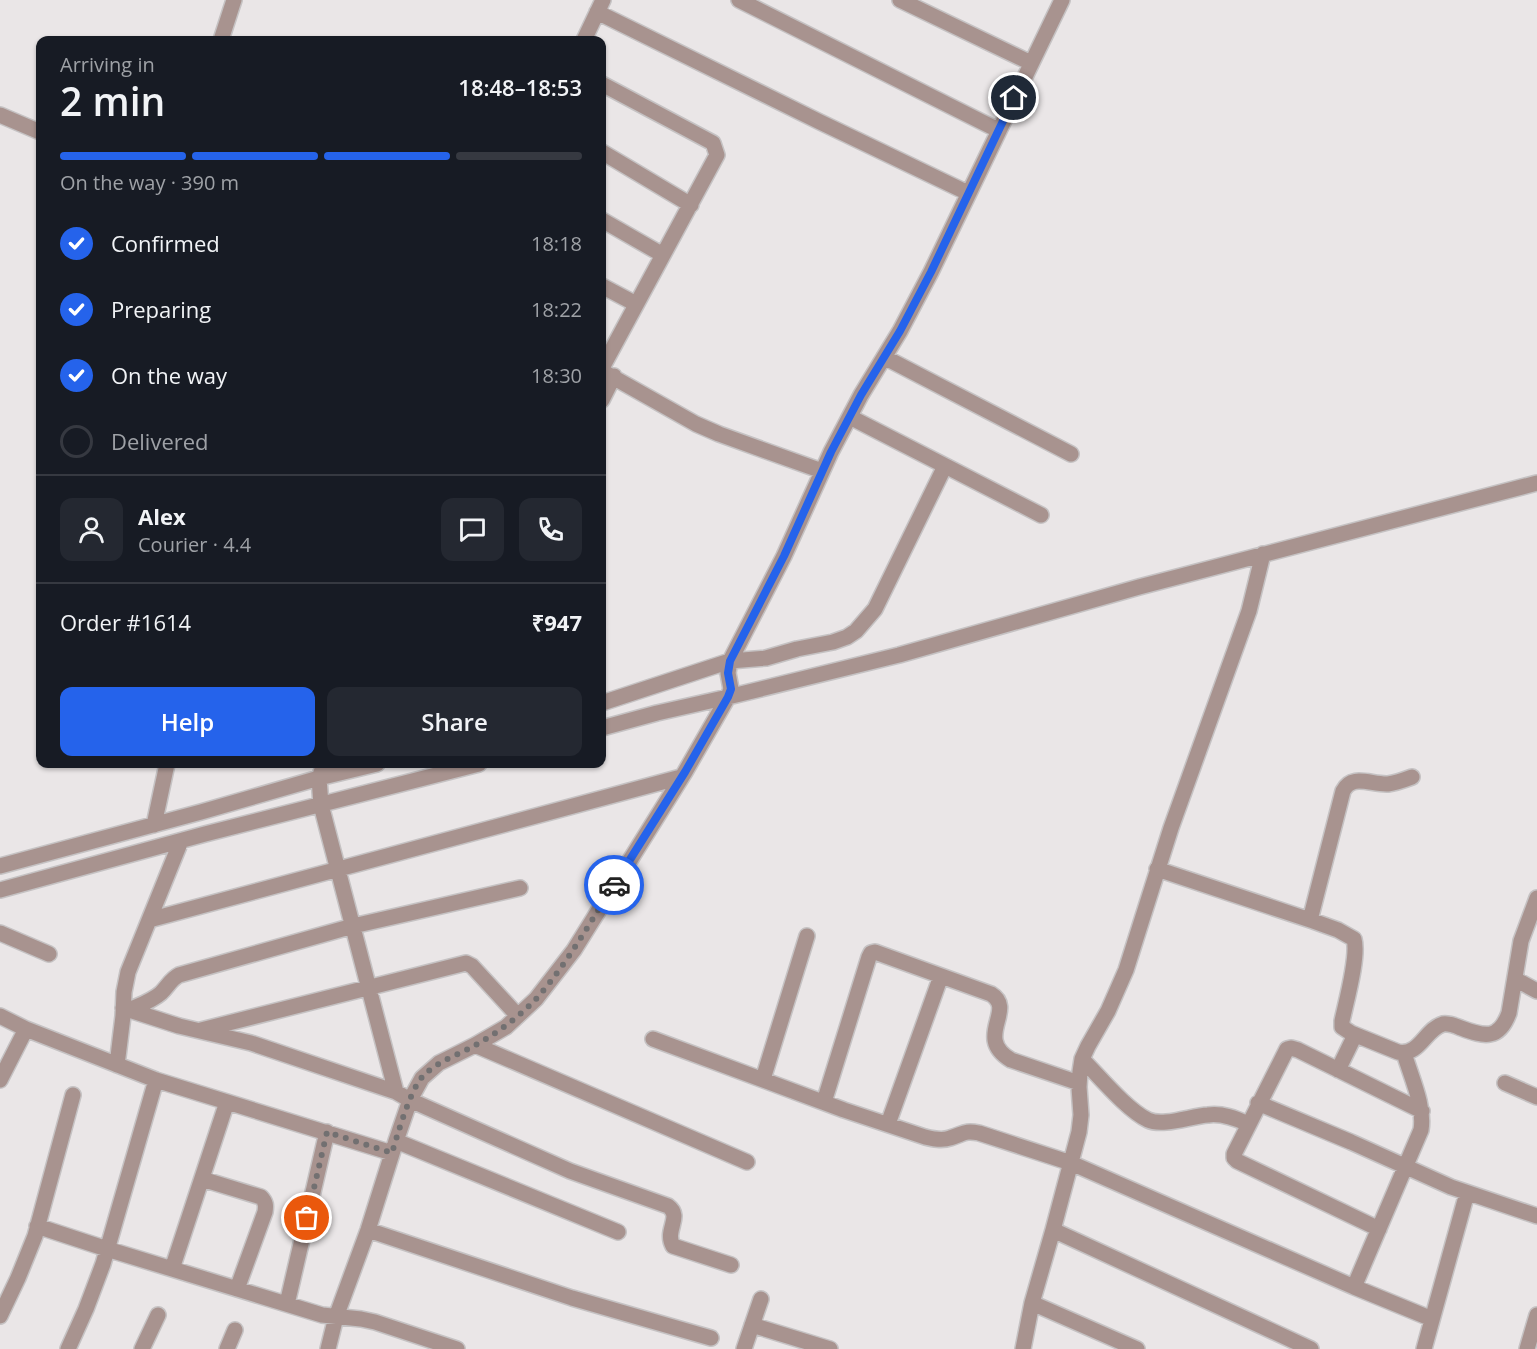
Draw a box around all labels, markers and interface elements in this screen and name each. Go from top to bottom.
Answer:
text: Arriving in [60,51,155,78]
text: 18:48–18:53 [458,72,582,102]
pin [988,72,1039,123]
text: 2 min [60,74,165,127]
icon: home [997,81,1030,114]
text: On the way · 390 m [60,169,239,196]
icon: check [60,227,93,260]
text: Confirmed [111,228,220,258]
text: 18:18 [531,230,582,257]
icon: check [60,293,93,326]
text: Preparing [111,294,211,324]
text: 18:22 [531,296,582,323]
icon: check [60,359,93,392]
text: On the way [111,360,227,390]
text: 18:30 [531,362,582,389]
text: Delivered [111,426,209,456]
button: person [60,498,123,561]
button: chat [441,498,504,561]
button: phone [519,498,582,561]
text: Alex [138,501,186,531]
text: Courier · 4.4 [138,531,251,558]
text: Order #1614 [60,607,191,637]
text: ₹947 [532,607,582,637]
button: Help [60,687,315,756]
button: Share [327,687,582,756]
courier [584,855,644,915]
icon: car [598,869,631,902]
pin [281,1192,332,1243]
icon: bag [290,1201,323,1234]

